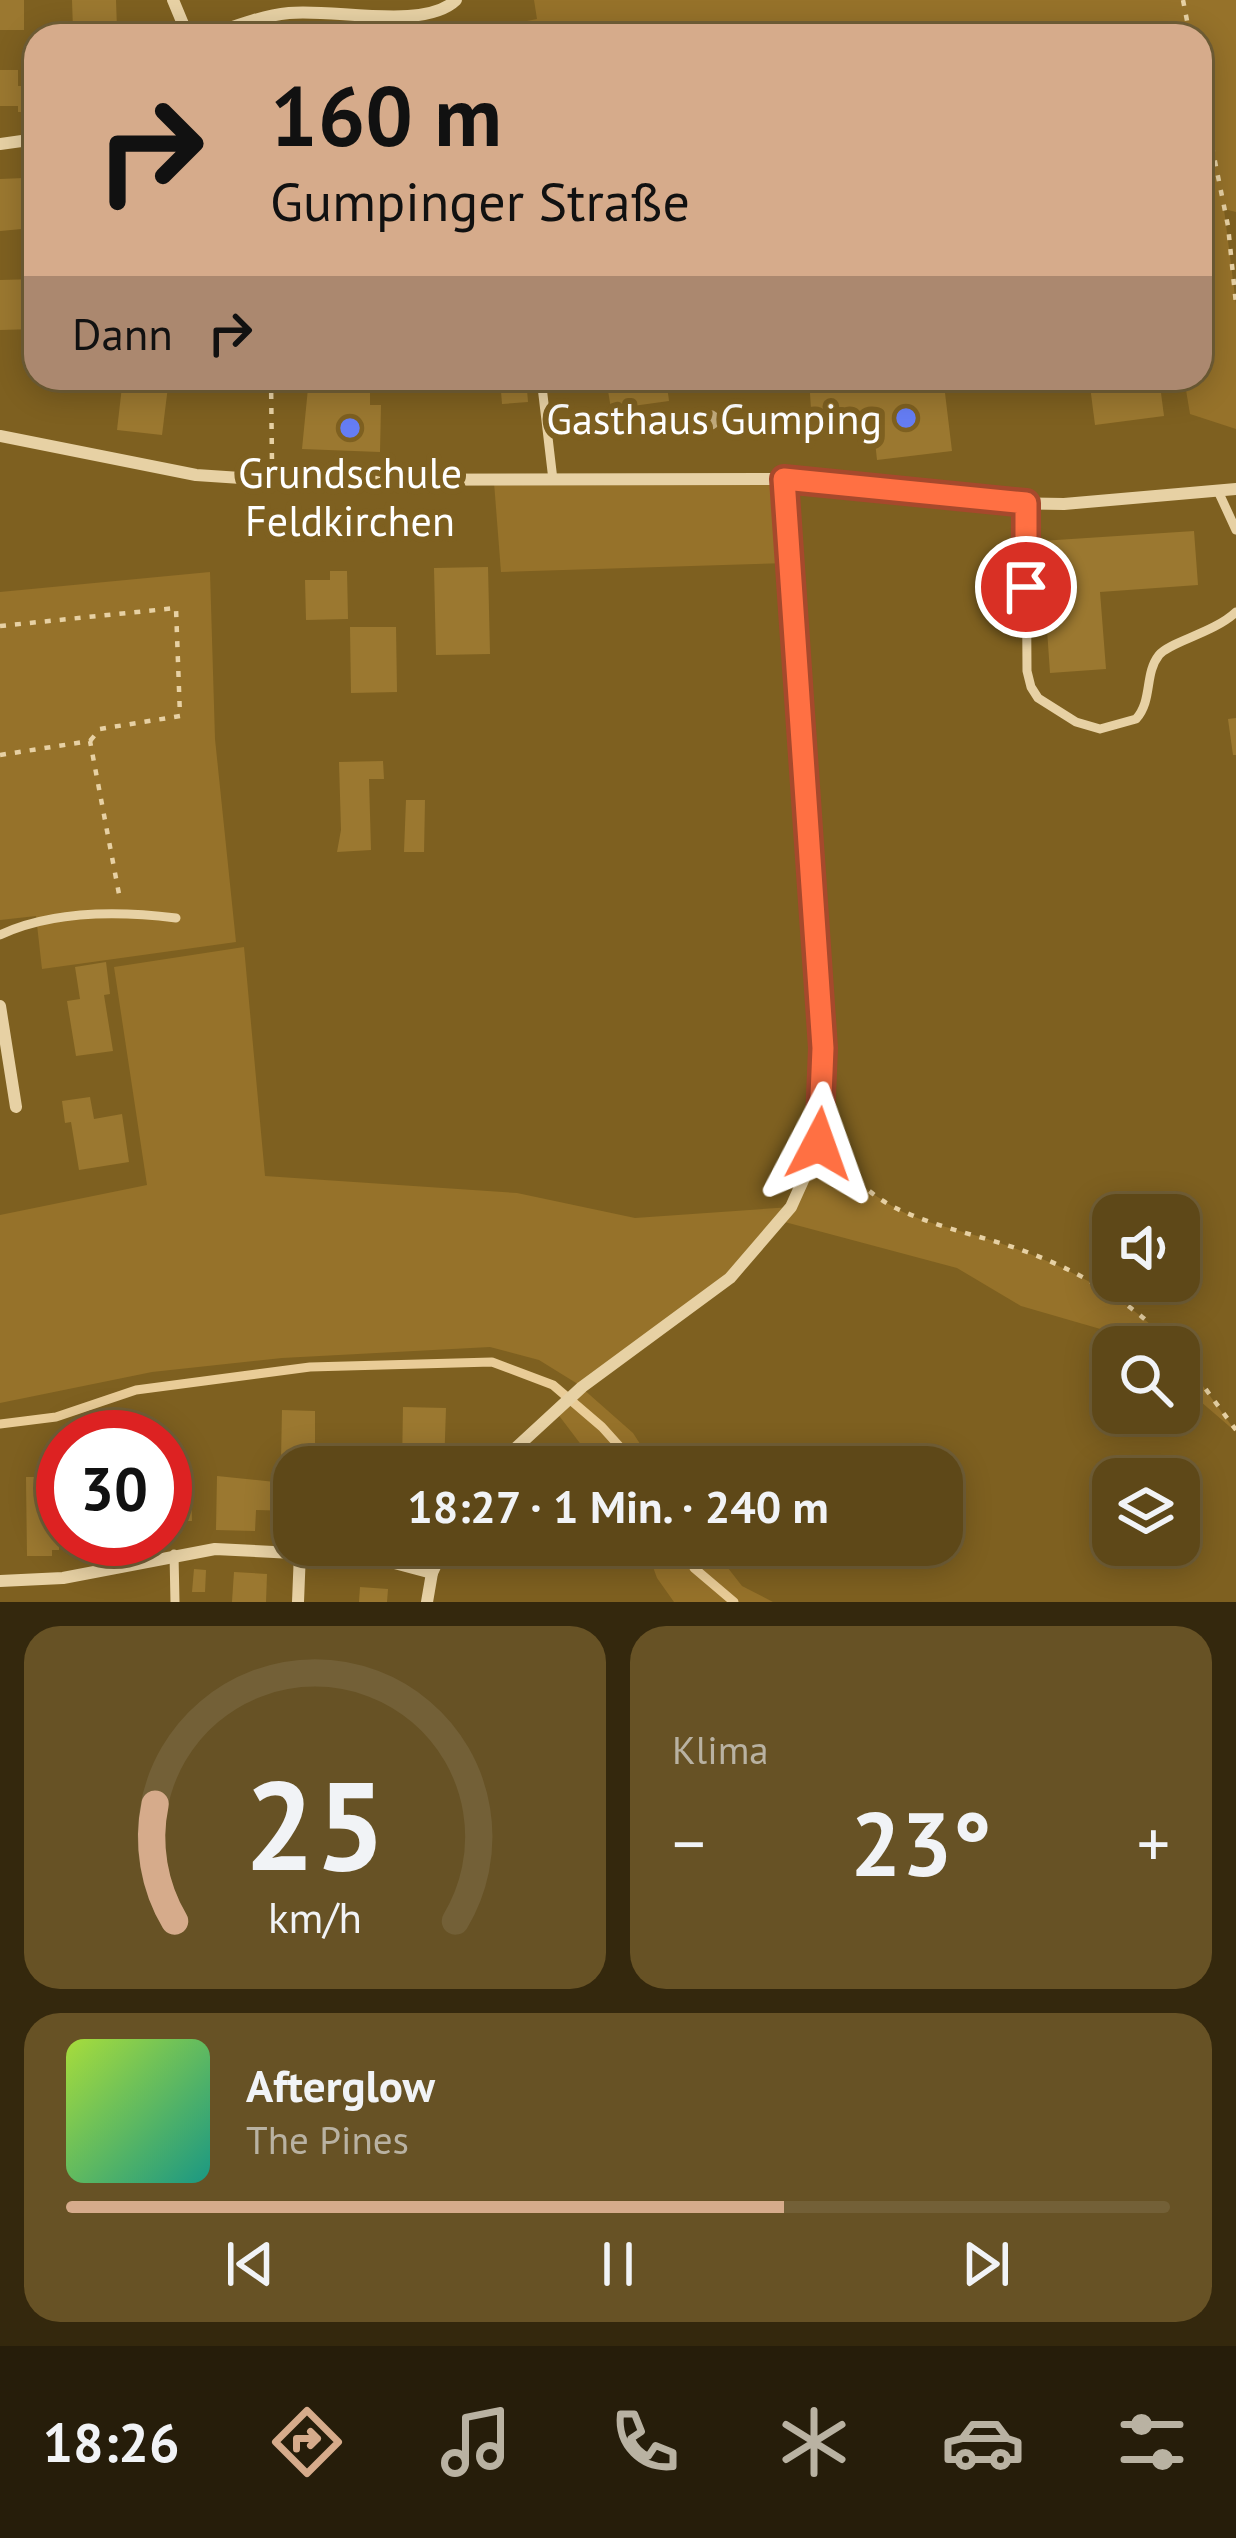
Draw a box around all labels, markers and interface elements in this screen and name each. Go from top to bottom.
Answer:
text: 160 m [270,60,502,169]
icon: right [72,72,228,228]
text: Gumpinger Straße [270,166,690,236]
icon: right [197,300,263,366]
text: Dann [72,304,173,362]
place label: Gasthaus Gumping [546,391,882,446]
marker: Gasthaus Gumping [893,405,919,431]
marker: Grundschule Feldkirchen [337,415,363,441]
place label: Grundschule Feldkirchen [238,445,462,548]
pin [975,536,1077,638]
icon: arrive [993,554,1059,620]
position arrow [756,1081,882,1207]
map controls [1092,1194,1200,1566]
button: sound [1092,1194,1200,1302]
button: search [1092,1326,1200,1434]
speed limit sign: 30 [36,1410,192,1566]
button: layers [1092,1458,1200,1566]
text: 18:27 · 1 Min. · 240 m [407,1477,829,1535]
text: Klima [672,1724,769,1775]
text: 25 [244,1743,386,1904]
text: 23° [850,1784,992,1901]
text: − [672,1800,705,1885]
text: + [1137,1800,1170,1885]
text: km/h [268,1888,362,1944]
text: Afterglow [246,2056,435,2114]
text: The Pines [246,2114,409,2165]
icon: previous [217,2231,283,2297]
icon: pause [585,2231,651,2297]
icon: next [953,2231,1019,2297]
icon: directions [265,2400,349,2484]
icon: music [434,2400,518,2484]
icon: phone [603,2400,687,2484]
icon: climate [772,2400,856,2484]
icon: car [941,2400,1025,2484]
icon: filters [1110,2400,1194,2484]
text: 18:26 [43,2407,180,2477]

